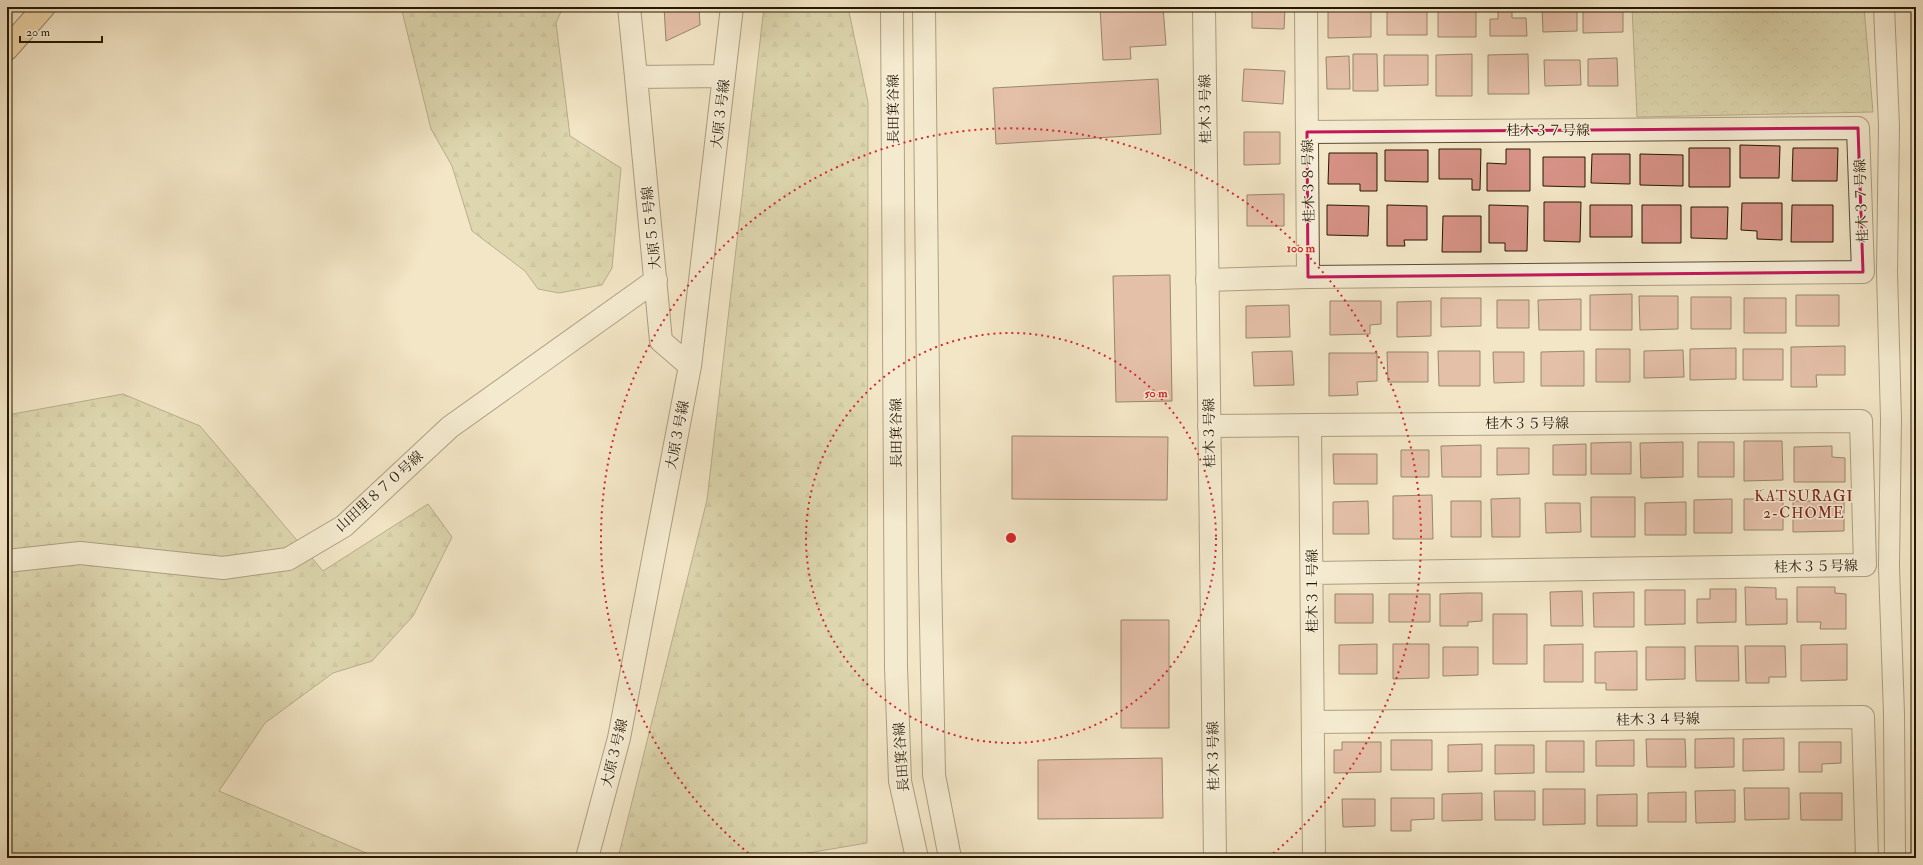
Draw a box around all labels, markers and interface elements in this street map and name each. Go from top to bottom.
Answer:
scale bar [20,18,102,44]
text: 20 m [26,25,51,40]
street label: 長田箕谷線 [885,74,902,144]
street label: 桂木３号線 [1196,74,1215,144]
street label: 大原３号線 [708,78,733,150]
street label: 桂木３７号線 [1506,122,1590,139]
street label: 桂木３８号線 [1299,139,1318,223]
street label: 桂木３７号線 [1852,159,1871,243]
street label: 大原５５号線 [639,185,664,271]
text: 100 m [1287,241,1316,256]
text: 50 m [1144,386,1168,401]
street label: 長田箕谷線 [888,398,905,468]
street label: 桂木３号線 [1200,398,1219,468]
street label: 大原３号線 [662,399,693,471]
street label: 桂木３５号線 [1485,415,1569,432]
street label: 山田里８７０号線 [332,448,427,535]
district label: KATSURAGI 2-CHOME [1754,487,1854,523]
centre of rings [1004,531,1018,545]
street label: 桂木３１号線 [1304,549,1321,633]
street label: 桂木３５号線 [1774,557,1858,576]
street label: 桂木３４号線 [1616,710,1700,729]
street label: 大原３号線 [598,717,631,789]
street label: 長田箕谷線 [891,721,912,792]
street label: 桂木３号線 [1204,721,1223,791]

